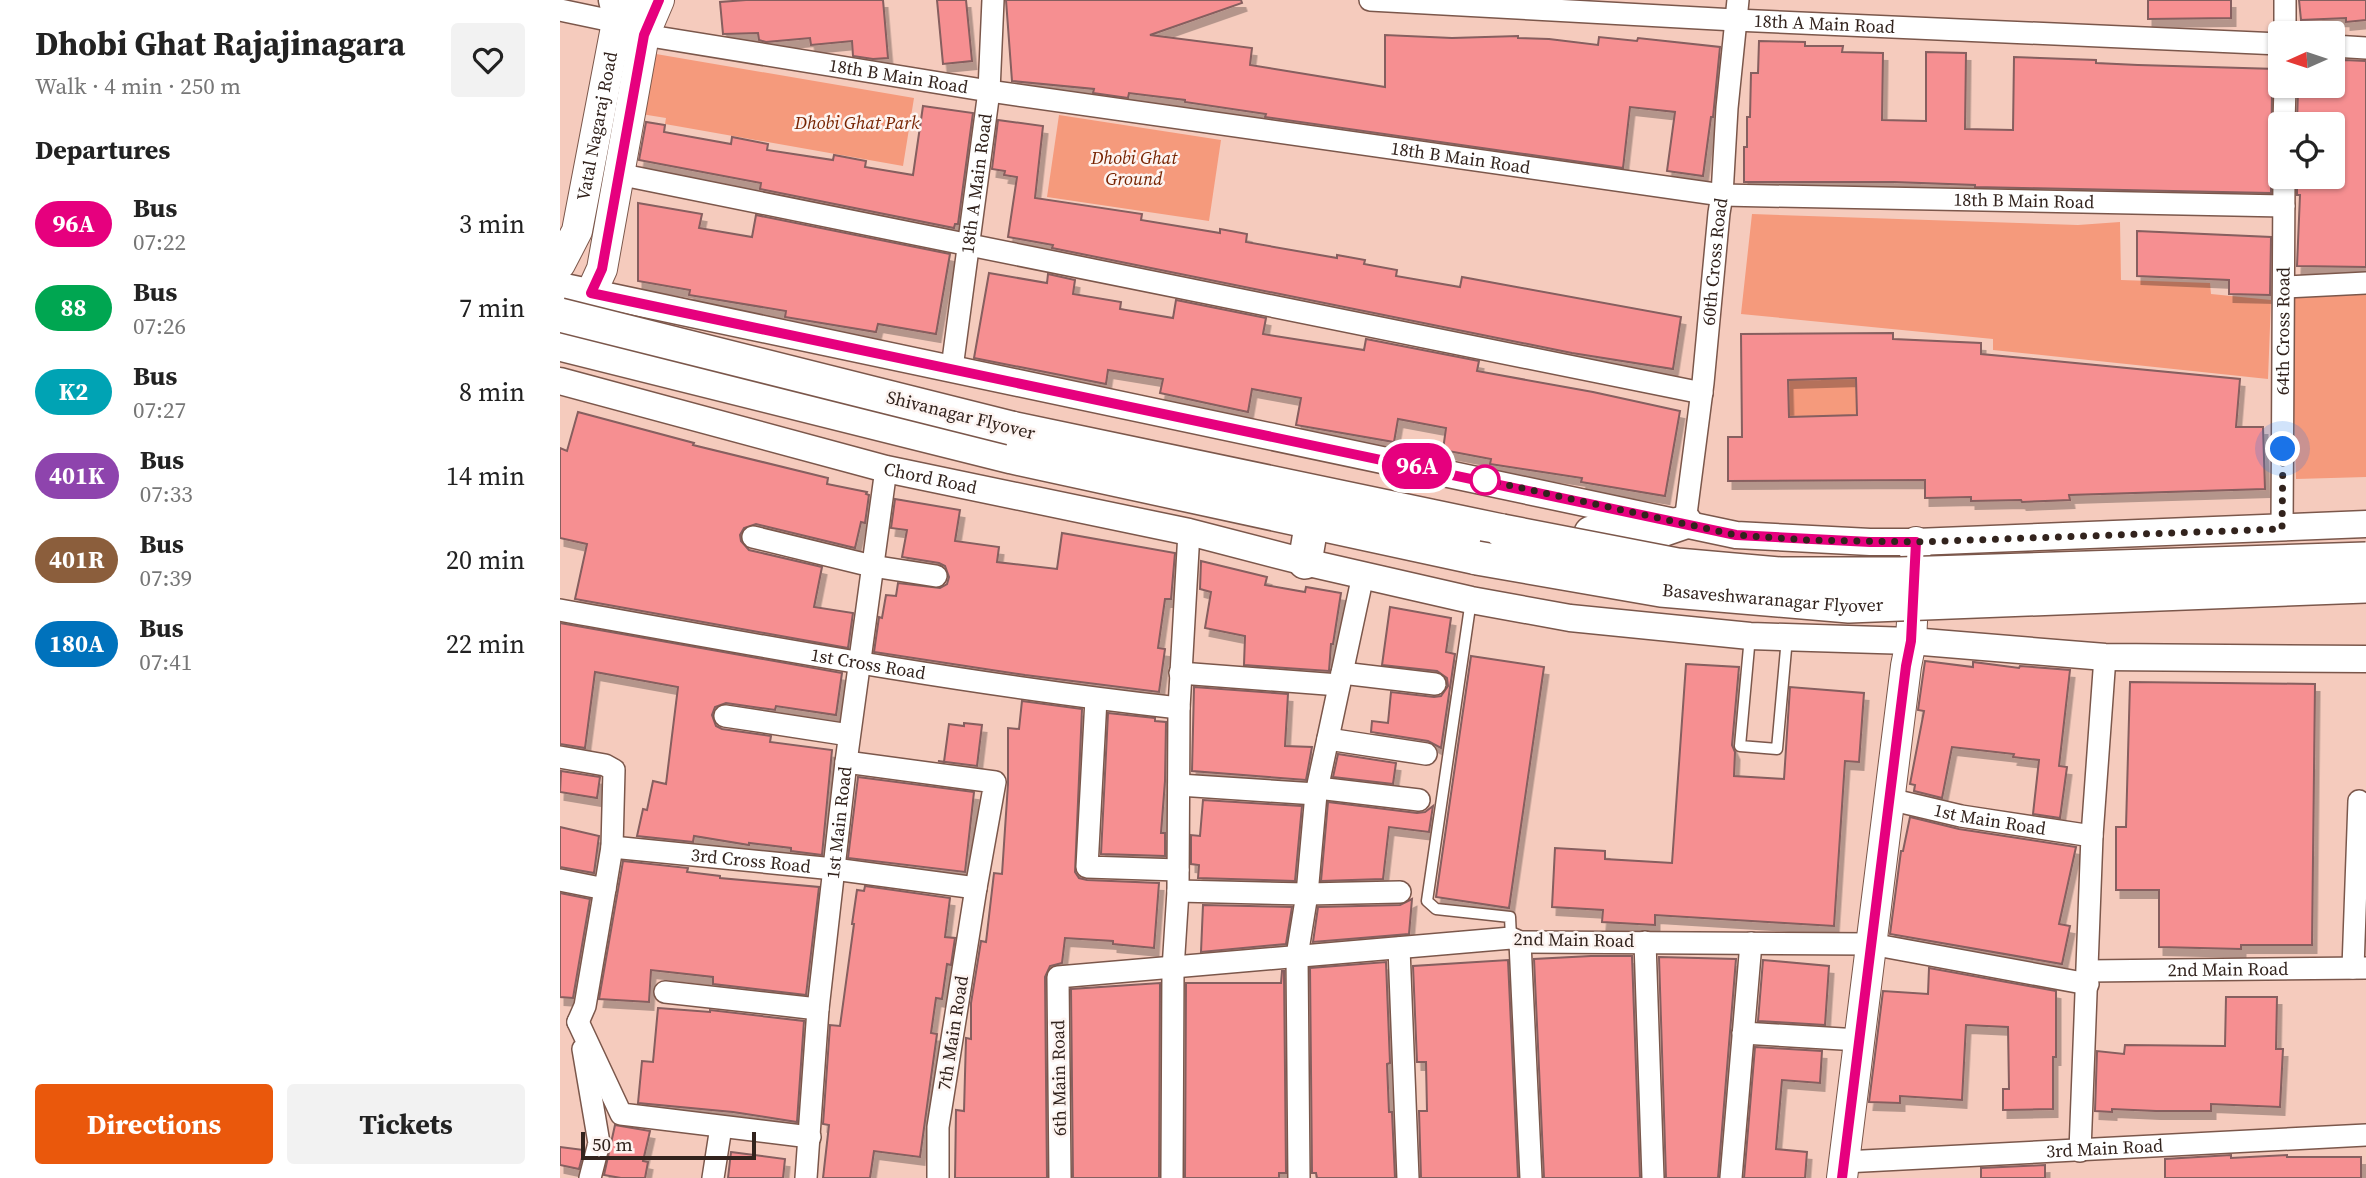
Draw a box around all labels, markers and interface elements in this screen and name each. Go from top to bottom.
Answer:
street label: 18th A Main Road [1753,8,1896,39]
text: Dhobi Ghat Rajajinagara [35,21,405,66]
north arrow [2268,21,2345,98]
map controls [2268,21,2345,189]
button: heart [451,23,525,97]
street label: Vatal Nagaraj Road [570,49,623,203]
street label: 18th B Main Road [827,52,970,99]
text: Walk · 4 min · 250 m [35,70,241,102]
park label: Dhobi Ghat Park [794,110,920,135]
street label: 18th A Main Road [954,112,998,255]
button: locate [2268,112,2345,189]
text: Departures [35,132,170,168]
street label: 18th B Main Road [1389,135,1532,180]
park label: Dhobi Ghat Ground [1090,145,1178,191]
street label: 18th B Main Road [1953,187,2095,214]
text: Bus [133,190,177,226]
street label: 60th Cross Road [1695,196,1733,327]
text: 3 min [459,206,525,242]
text: 96A [52,207,95,240]
text: 07:22 [133,226,186,258]
street label: 64th Cross Road [2270,267,2295,395]
text: Bus [133,274,177,310]
text: 7 min [459,290,525,326]
text: 88 [60,291,87,324]
text: 07:26 [133,310,186,342]
text: Bus [133,358,177,394]
text: 8 min [459,374,525,410]
text: K2 [59,375,88,408]
street label: Shivanagar Flyover [884,384,1038,445]
text: 07:27 [133,394,186,426]
your location [2265,431,2300,466]
text: Bus [140,442,184,478]
line badge: 96A [1377,443,1457,489]
text: 96A [1396,449,1438,482]
street label: Chord Road [882,456,979,500]
text: 14 min [446,458,525,494]
text: 401K [49,459,105,492]
unlabelled marker [1470,465,1500,495]
text: 07:33 [140,478,193,510]
text: Bus [139,526,184,562]
text: 20 min [446,542,525,578]
text: 401R [49,543,104,576]
text: 07:39 [139,562,192,594]
street label: Basaveshwaranagar Flyover [1661,577,1884,618]
text: Bus [139,610,184,646]
text: 22 min [446,626,525,662]
text: 180A [49,627,104,660]
street label: 1st Cross Road [809,642,928,685]
text: 07:41 [139,646,192,678]
street label: 1st Main Road [820,765,857,880]
street label: 1st Main Road [1931,797,2048,841]
street label: 3rd Cross Road [690,842,812,879]
street label: 2nd Main Road [1513,926,1635,953]
street label: 2nd Main Road [2167,956,2288,982]
street label: 7th Main Road [931,974,974,1092]
street label: 6th Main Road [1045,1020,1072,1136]
button: Directions [35,1084,273,1164]
button: Tickets [287,1084,525,1164]
scale bar [581,1129,756,1161]
text: 50 m [592,1131,633,1157]
street label: 3rd Main Road [2045,1133,2164,1164]

